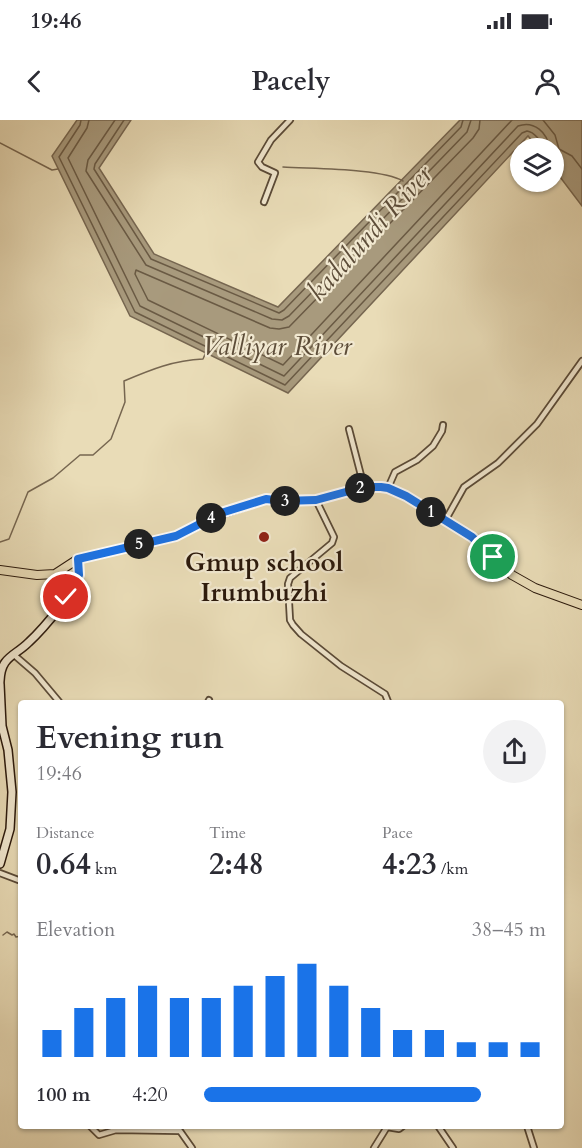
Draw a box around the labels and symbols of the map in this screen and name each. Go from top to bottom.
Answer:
water label: kadalundi River [299,156,442,309]
water label: Valliyar River [202,328,353,365]
pin: 2 [345,473,375,503]
pin: 3 [270,486,300,516]
pin: 1 [416,497,446,527]
pin: 4 [196,503,226,533]
pin: 5 [124,529,154,559]
marker: Gmup school Irumbuzhi [257,530,271,544]
pin [467,531,518,582]
place label: Gmup school Irumbuzhi [185,545,344,610]
pin [40,571,91,622]

